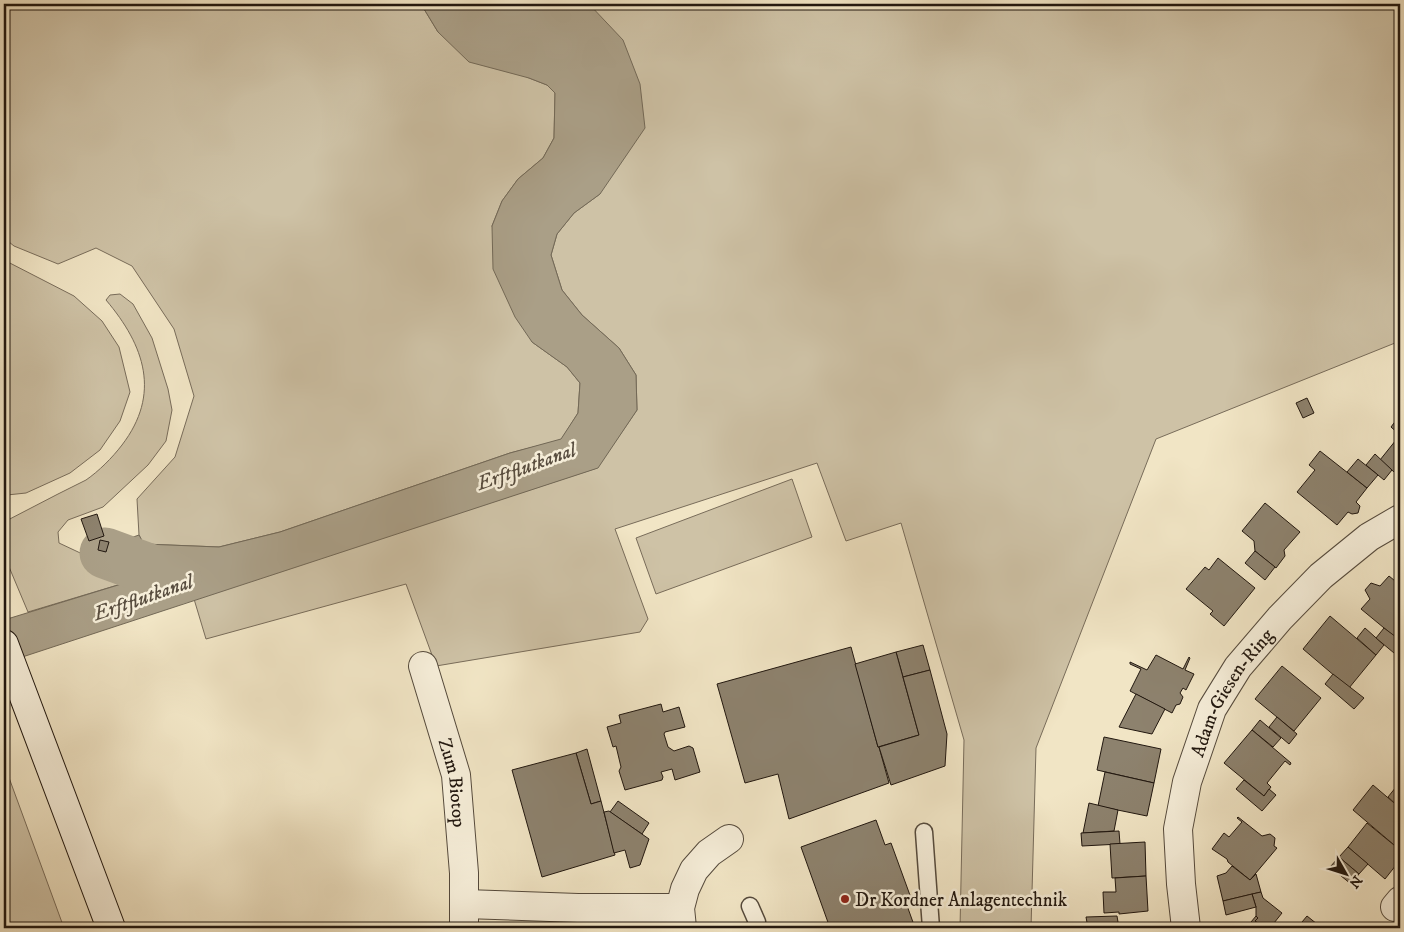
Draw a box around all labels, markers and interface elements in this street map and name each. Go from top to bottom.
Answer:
water label: Erftflutkanal [473,437,581,497]
water label: Erftflutkanal [89,569,198,627]
street label: Adam-Giesen-Ring [1186,624,1279,760]
street label: Zum Biotop [432,735,470,828]
north arrow [1322,850,1372,900]
text: N [1344,871,1366,892]
place label: Dr Kordner Anlagentechnik [855,889,1068,912]
marker: Dr Kordner Anlagentechnik [839,893,851,905]

